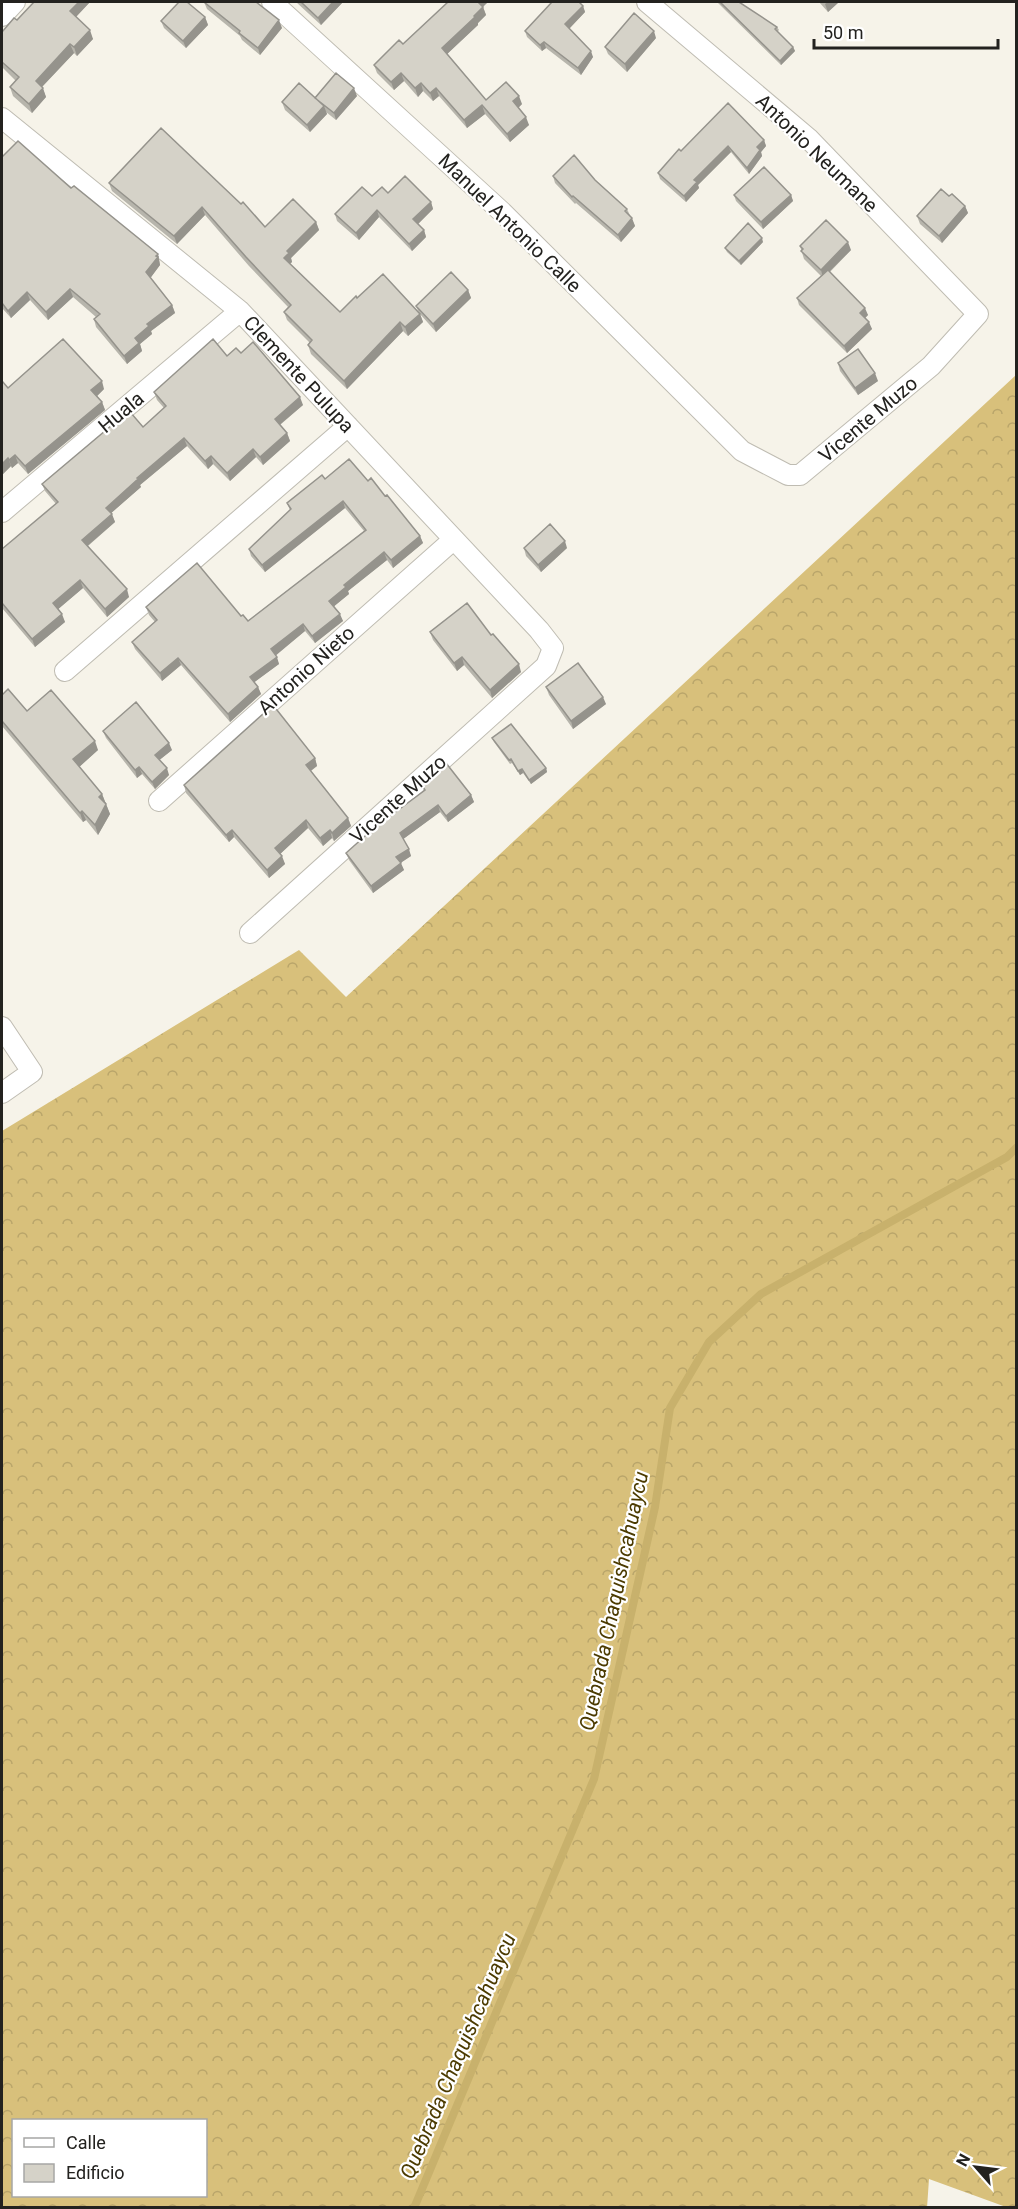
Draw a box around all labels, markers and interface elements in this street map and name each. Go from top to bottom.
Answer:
scale bar [814,12,998,50]
text: 50 m [823,22,863,43]
street label: Antonio Neumane [751,89,883,217]
street label: Manuel Antonio Calle [434,149,586,297]
street label: Clemente Pulupa [239,310,359,438]
street label: Vicente Muzo [814,371,922,467]
street label: Huala [93,386,149,438]
street label: Antonio Nieto [253,620,359,720]
street label: Vicente Muzo [345,749,451,849]
water label: Quebrada Chaquishcahuaycu [575,1469,653,1733]
water label: Quebrada Chaquishcahuaycu [395,1930,521,2182]
legend [12,2119,207,2197]
text: Calle [66,2132,106,2153]
north arrow [946,2137,1006,2197]
text: N [952,2151,974,2170]
text: Edificio [66,2162,125,2183]

